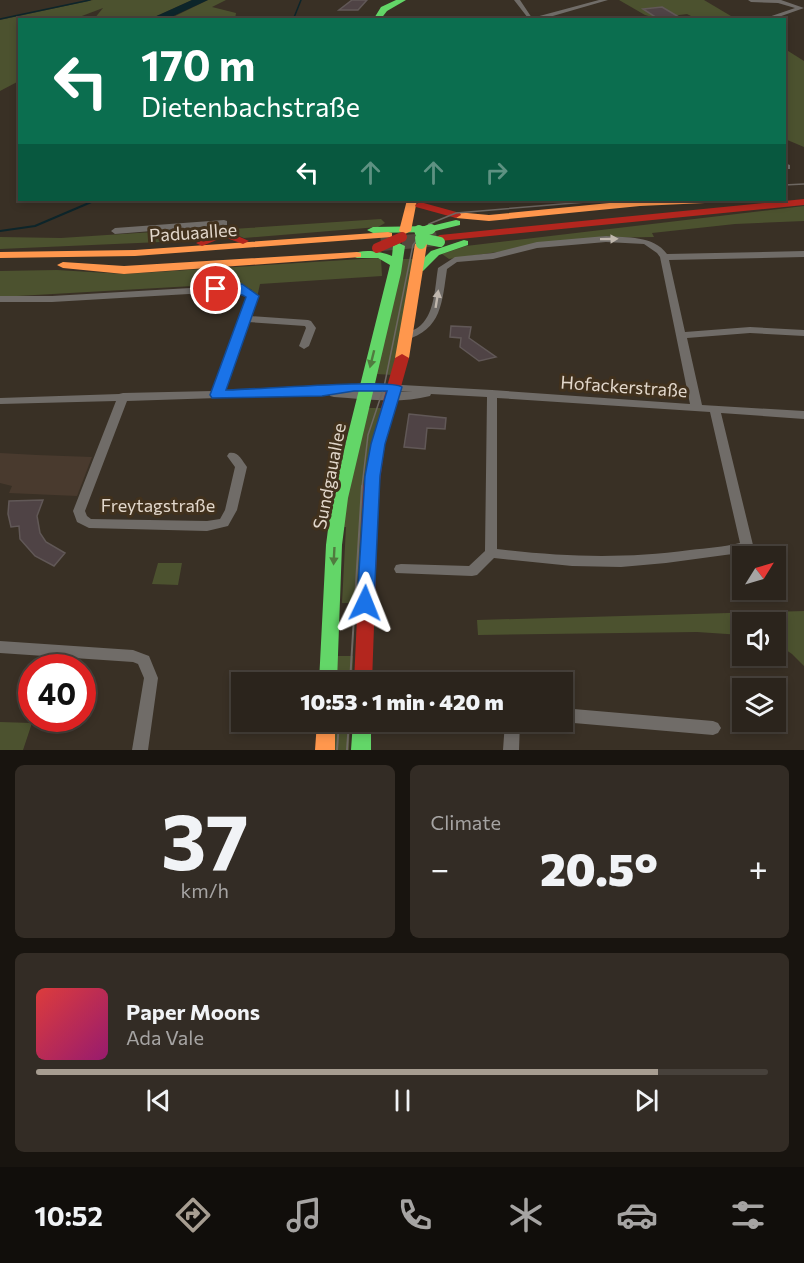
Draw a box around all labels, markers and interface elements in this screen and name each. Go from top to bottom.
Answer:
text: 170 m [141,38,255,90]
icon: left [42,42,120,120]
text: Dietenbachstraße [141,90,360,123]
icon: left [291,156,324,189]
icon: ahead [354,156,387,189]
icon: ahead [417,156,450,189]
icon: right [480,156,513,189]
street label: Paduaallee [148,218,238,246]
one-way arrow [600,234,619,244]
pin [190,263,241,314]
icon: arrive [199,272,232,305]
one-way arrow [433,290,442,309]
one-way arrow [367,350,377,368]
street label: Hofackerstraße [560,371,688,401]
street label: Sundgauallee [308,421,350,531]
street label: Freytagstraße [101,494,215,516]
one-way arrow [329,546,338,565]
north arrow [732,546,786,600]
map controls [732,546,786,732]
position arrow [333,571,397,635]
button: sound [732,612,786,666]
speed limit sign: 40 [18,654,96,732]
button: layers [732,678,786,732]
text: 10:53 · 1 min · 420 m [300,688,504,715]
text: 37 [161,791,249,886]
text: Climate [431,810,501,834]
text: 20.5° [540,840,658,895]
text: − [431,847,449,888]
text: + [749,847,768,888]
text: km/h [180,878,229,902]
text: Paper Moons [126,998,260,1025]
text: Ada Vale [126,1025,204,1049]
icon: previous [142,1084,175,1117]
icon: pause [386,1084,419,1117]
icon: next [630,1084,663,1117]
icon: directions [172,1194,214,1236]
icon: music [283,1194,325,1236]
icon: phone [394,1194,436,1236]
icon: climate [505,1194,547,1236]
icon: car [616,1194,658,1236]
icon: filters [727,1194,769,1236]
text: 10:52 [35,1199,103,1232]

